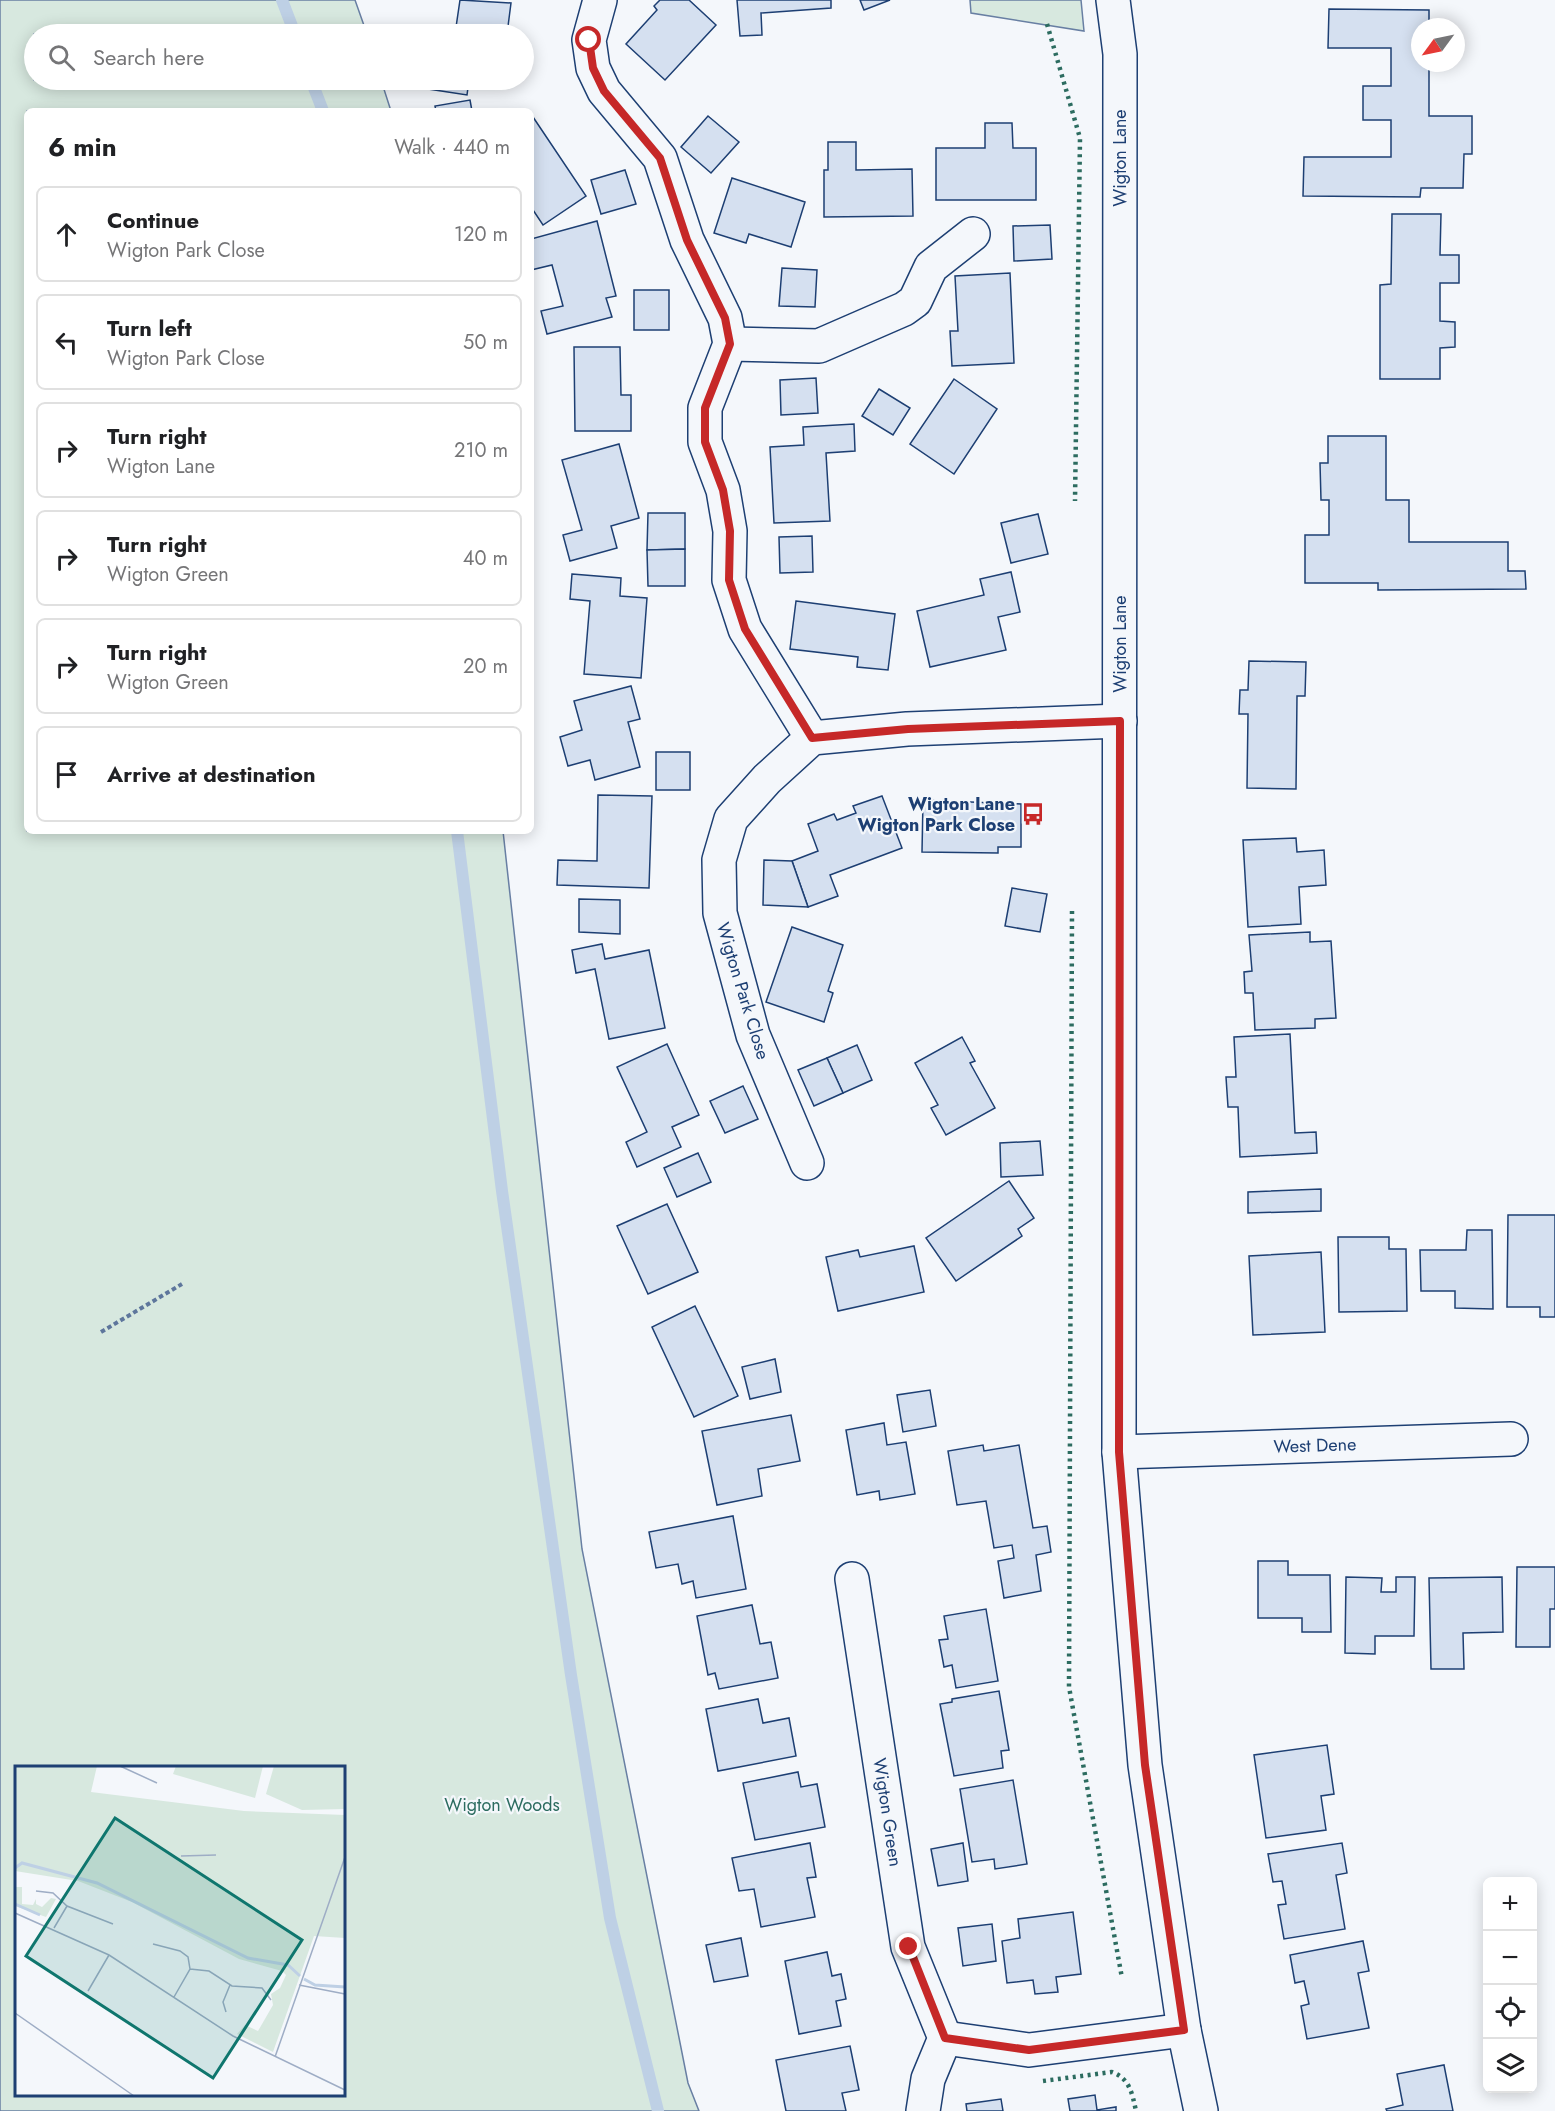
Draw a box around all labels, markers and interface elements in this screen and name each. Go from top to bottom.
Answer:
north arrow [1411,18,1465,72]
search box [24,24,534,90]
route start [575,26,601,52]
icon: search [45,41,78,74]
text: Search here [93,41,204,73]
street label: Wigton Lane [1107,109,1133,207]
text: 6 min [48,128,117,166]
text: Walk · 440 m [394,133,510,162]
text: Continue [107,204,199,236]
icon: ahead [50,218,83,251]
text: 120 m [454,220,508,249]
text: Wigton Park Close [107,236,265,265]
text: Turn left [107,312,192,344]
icon: left [50,326,83,359]
text: 50 m [463,328,508,357]
text: Wigton Park Close [107,344,265,373]
text: Turn right [107,420,207,452]
icon: right [50,434,83,467]
text: 210 m [454,436,508,465]
text: Wigton Lane [107,452,215,481]
text: Turn right [107,528,207,560]
icon: right [50,542,83,575]
text: 40 m [463,544,508,573]
text: Wigton Green [107,560,229,589]
street label: Wigton Lane [1107,595,1133,693]
text: Turn right [107,636,207,668]
icon: right [50,650,83,683]
text: 20 m [463,652,508,681]
text: Wigton Green [107,668,229,697]
icon: arrive [50,758,83,791]
text: Arrive at destination [107,758,316,790]
place label: Wigton Lane Wigton Park Close [858,791,1015,838]
bus stop icon: Wigton Lane Wigton Park Close [1020,801,1046,827]
street label: Wigton Park Close [710,919,776,1063]
street label: West Dene [1273,1431,1357,1460]
street label: Wigton Green [866,1756,909,1868]
inset map [15,1766,345,2096]
park label: Wigton Woods [444,1792,560,1818]
map controls [1483,1877,1537,2093]
button: + [1483,1877,1537,1931]
button: − [1483,1931,1537,1985]
route end [895,1933,921,1959]
button: locate [1483,1985,1537,2039]
button: layers [1483,2039,1537,2093]

